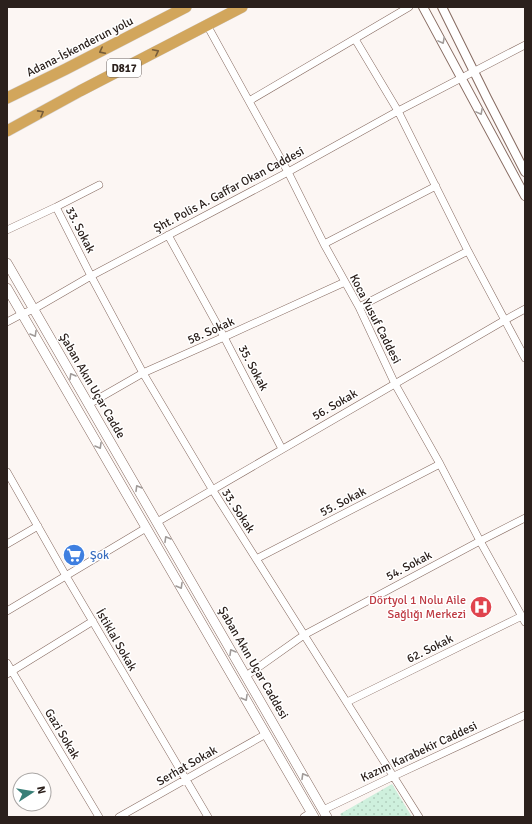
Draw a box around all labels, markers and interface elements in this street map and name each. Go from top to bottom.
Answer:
street label: Adana-İskenderun yolu [24,14,136,80]
one-way arrow [437,37,445,45]
one-way arrow [98,46,106,54]
one-way arrow [152,49,159,56]
road number: D817 [107,59,141,77]
one-way arrow [475,108,483,116]
one-way arrow [37,110,44,117]
street label: Şht. Polis A. Gaffar Okan Caddesi [151,144,307,236]
street label: 33. Sokak [62,204,98,256]
street label: Koca Yusuf Caddesi [346,272,404,366]
street label: 58. Sokak [185,314,237,348]
one-way arrow [29,330,36,337]
street label: Şaban Akın Uçar Cadde [56,331,128,441]
street label: 35. Sokak [235,342,271,394]
one-way arrow [70,373,77,380]
street label: 56. Sokak [310,386,360,424]
one-way arrow [94,442,101,449]
street label: 55. Sokak [317,484,369,520]
one-way arrow [135,485,142,492]
street label: 33. Sokak [218,486,258,536]
one-way arrow [165,536,172,543]
supermarket icon: Şok [61,542,87,568]
place label: Şok [90,548,109,563]
street label: 54. Sokak [383,548,435,584]
one-way arrow [176,582,183,589]
place label: Dörtyol 1 Nolu Aile Sağlığı Merkezi [369,593,466,622]
hospital icon: Dörtyol 1 Nolu Aile Sağlığı Merkezi [468,594,494,620]
street label: Şaban Akın Uçar Caddesi [215,604,291,722]
street label: İstiklal Sokak [92,606,140,674]
street label: 62. Sokak [404,631,456,667]
one-way arrow [229,649,236,656]
one-way arrow [241,694,248,701]
street label: Gazi Sokak [41,706,83,762]
street label: Kazım Karabekir Caddesi [358,718,480,786]
street label: Serhat Sokak [154,743,220,789]
north arrow [12,772,52,812]
one-way arrow [301,773,308,781]
text: N [34,785,48,795]

